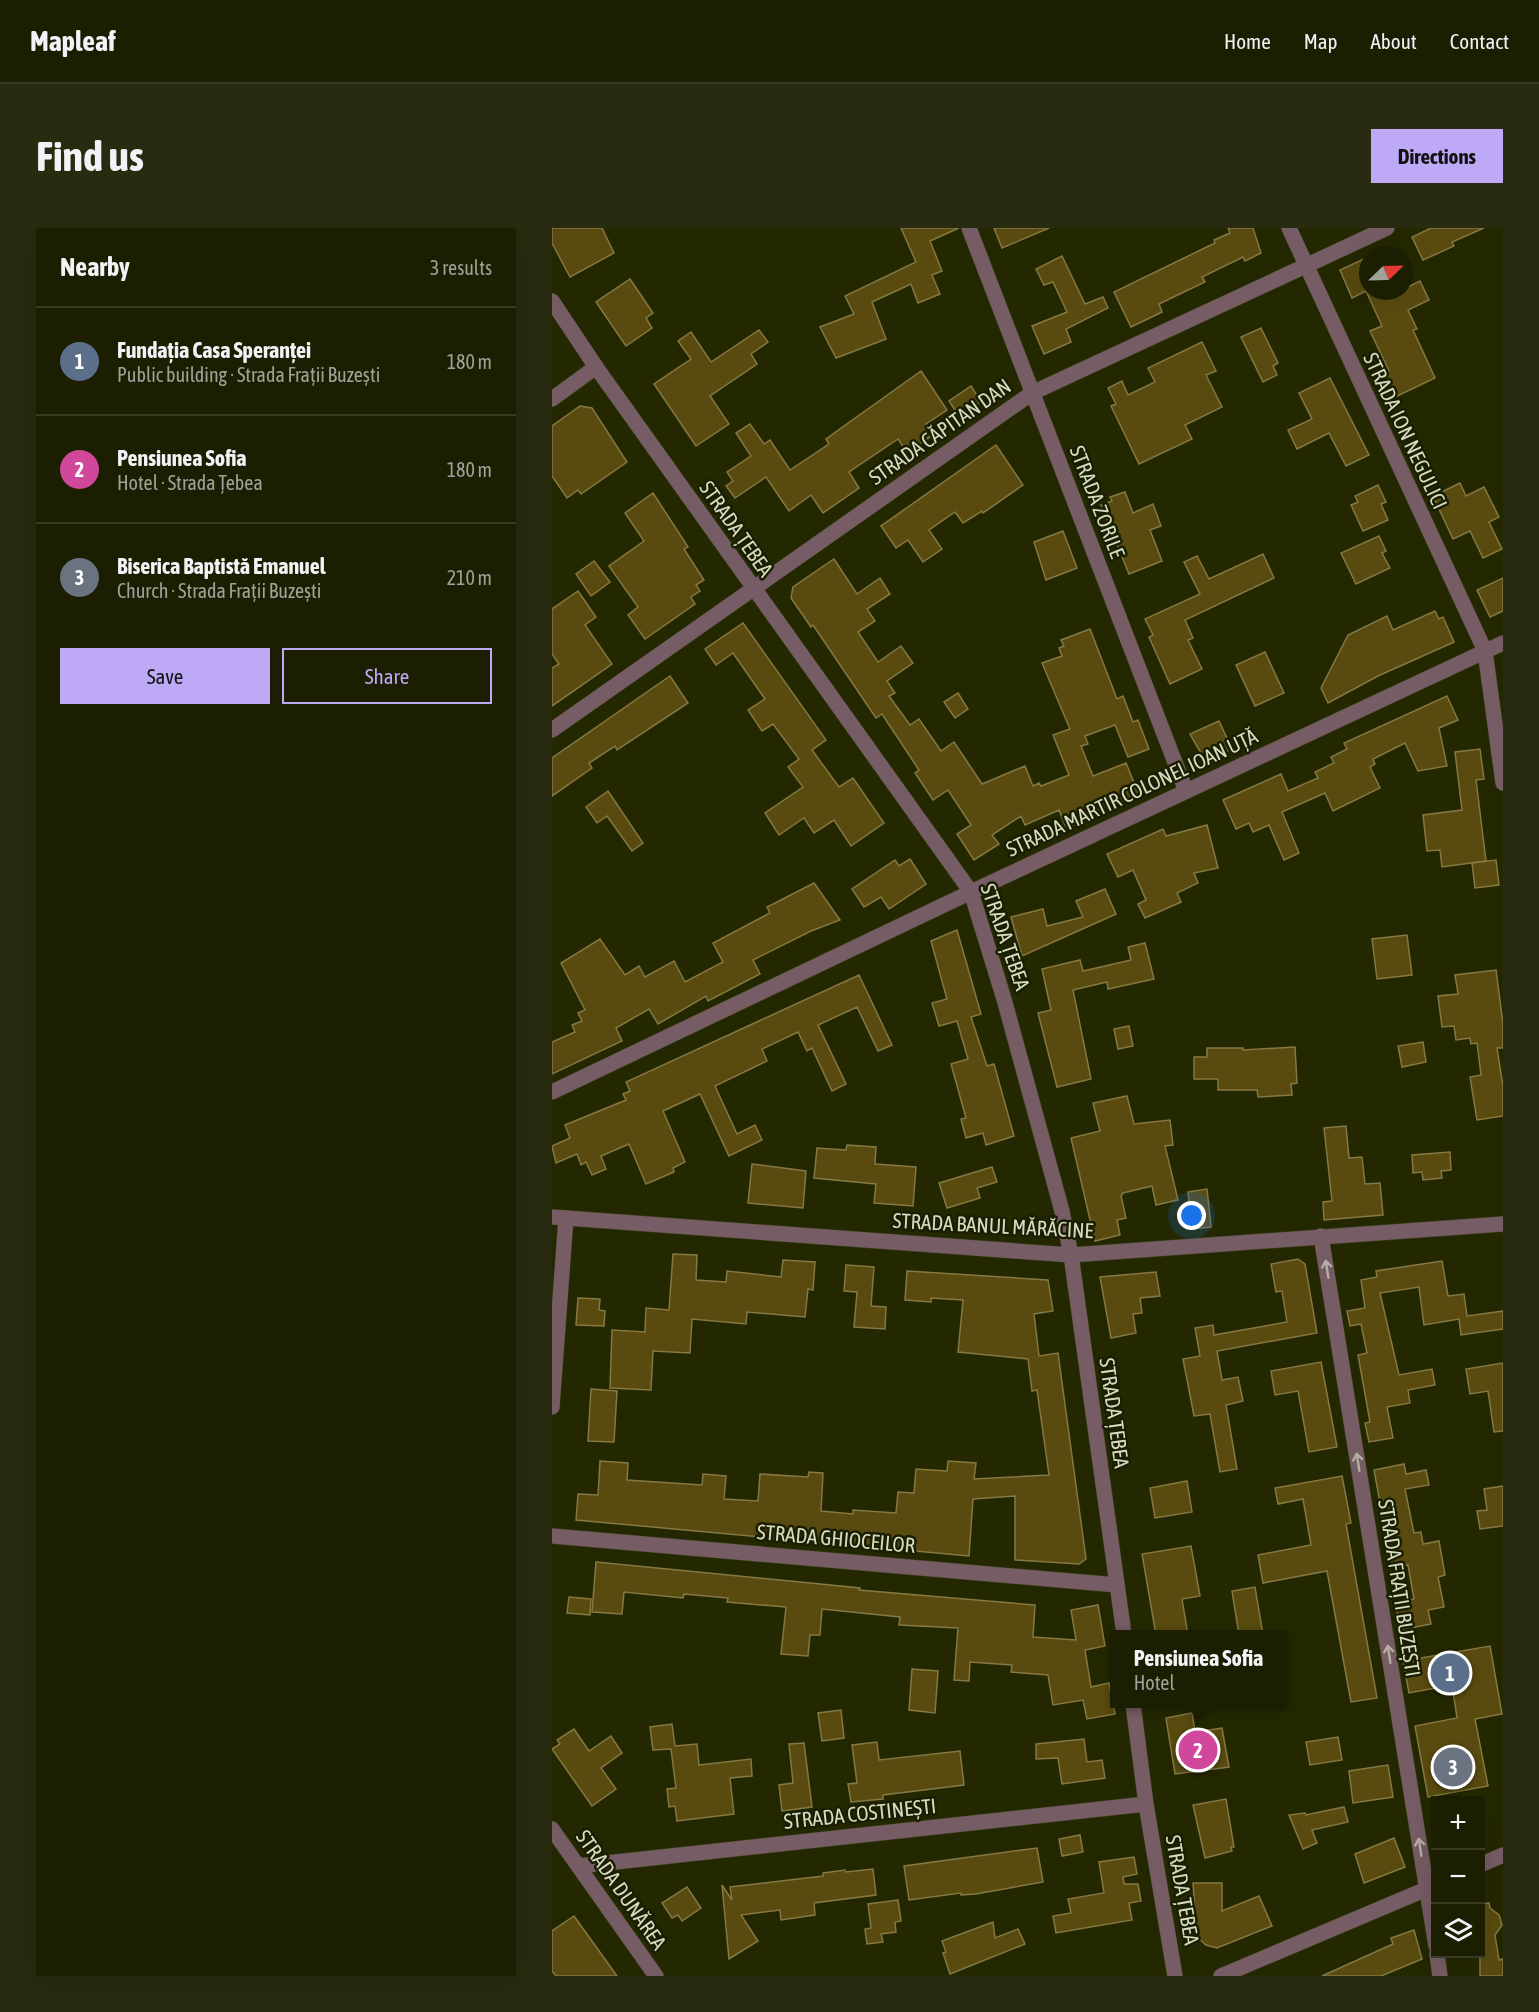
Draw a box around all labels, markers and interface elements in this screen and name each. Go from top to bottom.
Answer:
text: Mapleaf [30,25,116,57]
text: Home [1224,29,1271,53]
text: Map [1304,29,1338,53]
text: About [1371,29,1417,53]
text: Contact [1450,29,1509,53]
button: Directions [1371,129,1503,183]
text: Find us [36,132,144,180]
north arrow [1359,246,1413,300]
text: Nearby [60,252,130,282]
text: 3 results [430,256,492,279]
text: Fundația Casa Speranței [117,337,311,363]
street label: STRADA ION NEGULICI [1359,349,1453,513]
text: 1 [75,350,84,373]
text: 180 m [447,350,492,373]
text: Public building · Strada Frații Buzești [117,363,380,386]
street label: STRADA CĂPITAN DAN [864,373,1015,489]
street label: STRADA ZORILE [1066,442,1130,561]
text: Pensiunea Sofia [117,445,247,471]
text: 2 [75,458,84,481]
text: 180 m [447,458,492,481]
text: Hotel · Strada Țebea [117,471,263,494]
street label: STRADA ȚEBEA [695,476,779,581]
text: Biserica Baptistă Emanuel [117,553,326,579]
text: 3 [75,566,84,589]
text: 210 m [447,566,492,589]
text: Church · Strada Frații Buzești [117,579,321,602]
button: Save [60,648,270,704]
button: Share [282,648,492,704]
street label: STRADA MARTIR COLONEL IOAN UȚĂ [1002,723,1262,861]
street label: STRADA ȚEBEA [977,880,1036,994]
your location [1177,1201,1206,1230]
street label: STRADA BANUL MĂRĂCINE [892,1208,1094,1242]
one-way arrow [1321,1260,1332,1280]
street label: STRADA ȚEBEA [1095,1356,1135,1470]
one-way arrow [1352,1452,1363,1472]
street label: STRADA FRAȚII BUZEȘTI [1374,1498,1426,1678]
street label: STRADA GHIOCEILOR [756,1519,917,1557]
popup [1110,1630,1287,1708]
text: Pensiunea Sofia [1134,1645,1263,1671]
one-way arrow [1383,1645,1394,1665]
pin: 1 [1430,1650,1470,1696]
text: Hotel [1134,1671,1175,1694]
pin: 2 [1178,1728,1218,1772]
pin: 3 [1434,1744,1472,1790]
street label: STRADA COSTINEȘTI [782,1793,937,1833]
map controls [1431,1796,1485,1958]
button: + [1431,1796,1485,1850]
street label: STRADA DUNĂREA [572,1825,672,1954]
street label: STRADA ȚEBEA [1162,1833,1205,1947]
one-way arrow [1415,1837,1426,1857]
button: − [1431,1850,1485,1904]
button: layers [1431,1904,1485,1958]

